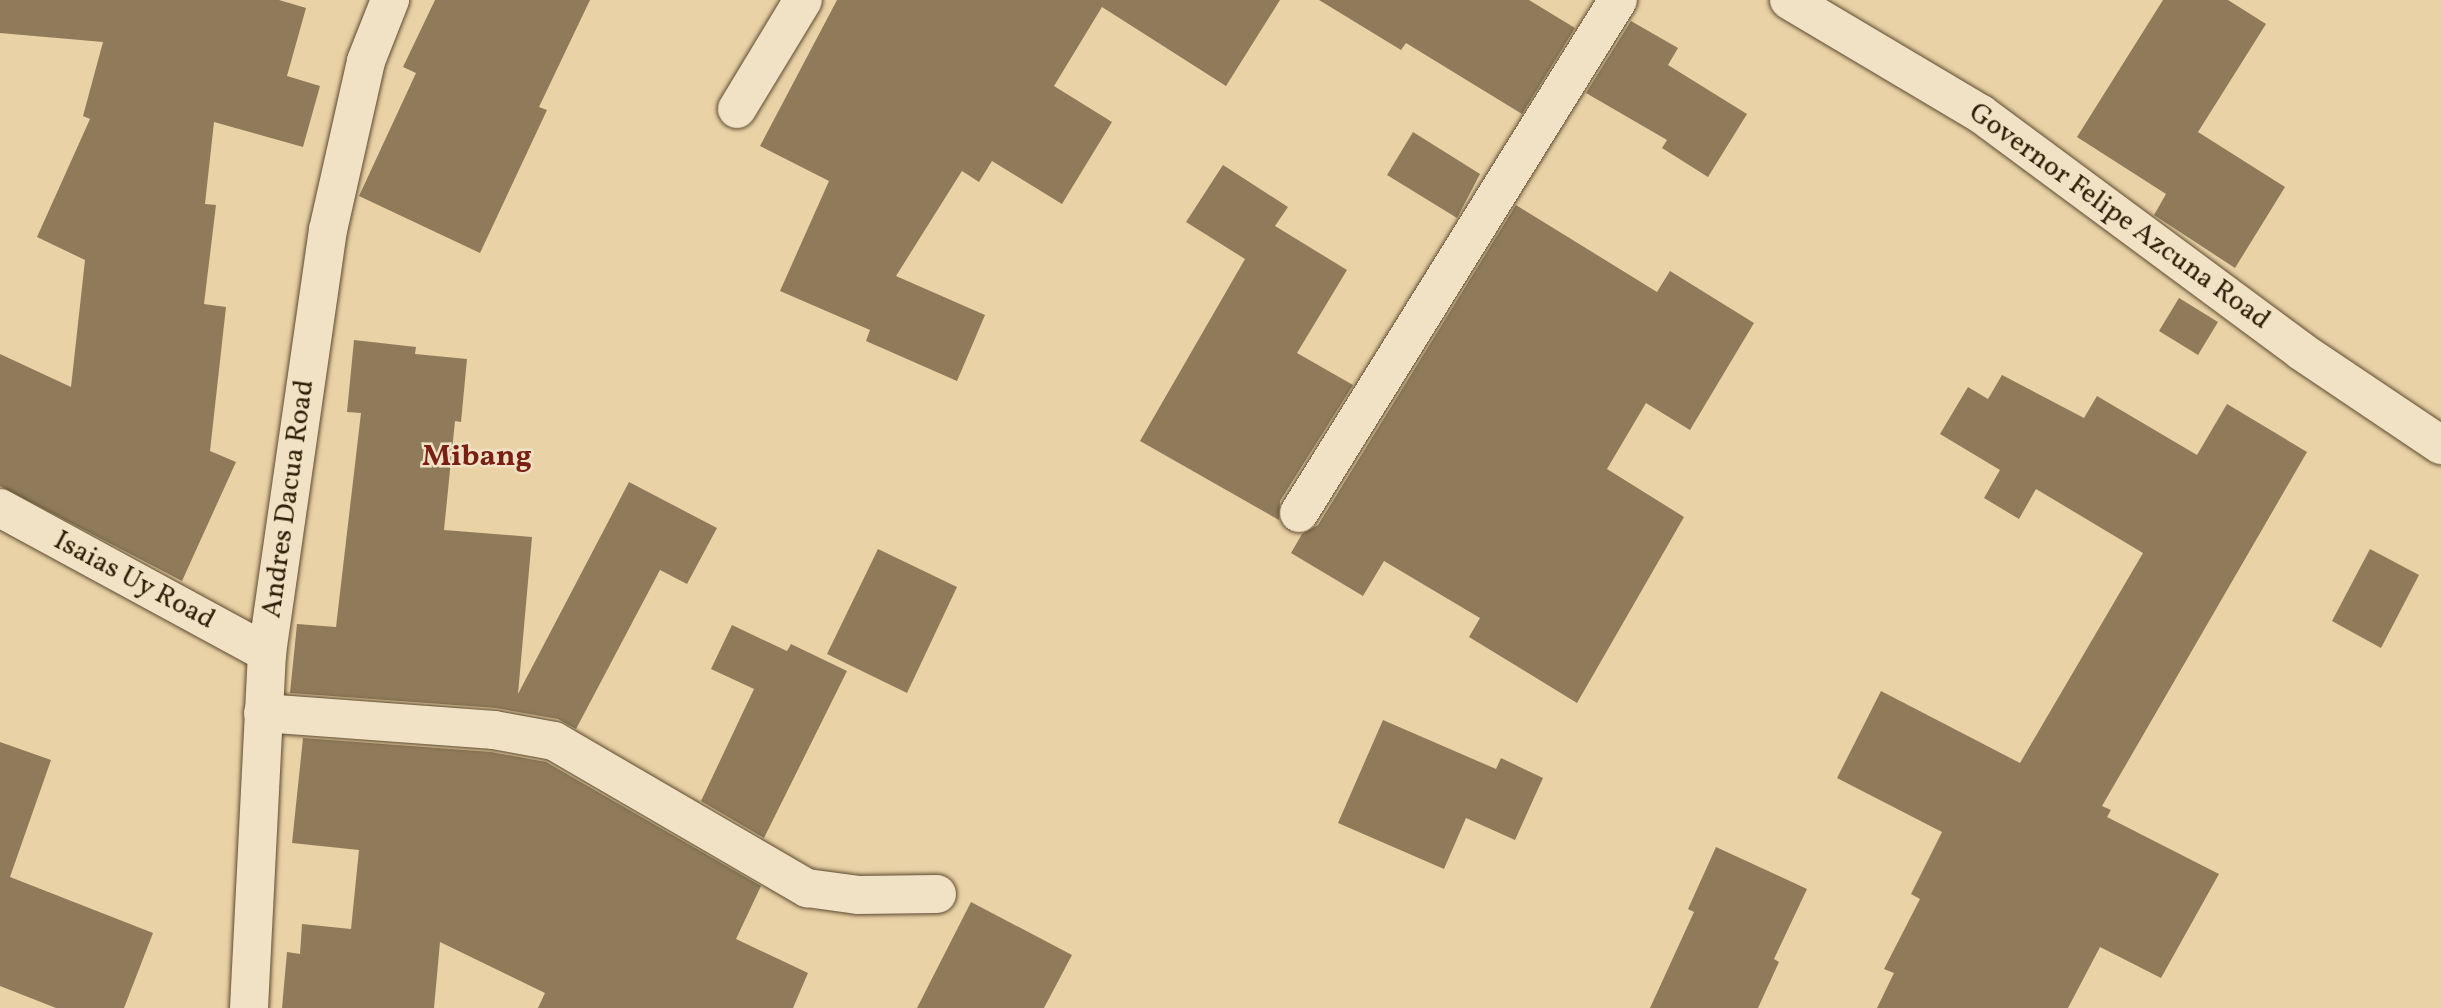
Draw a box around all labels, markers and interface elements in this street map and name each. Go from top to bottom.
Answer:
street label: Governor Felipe Azcuna Road [1962,96,2276,338]
street label: Andres Dacua Road [256,378,322,620]
district label: Mibang [422,439,532,475]
street label: Isaias Uy Road [47,524,221,638]

